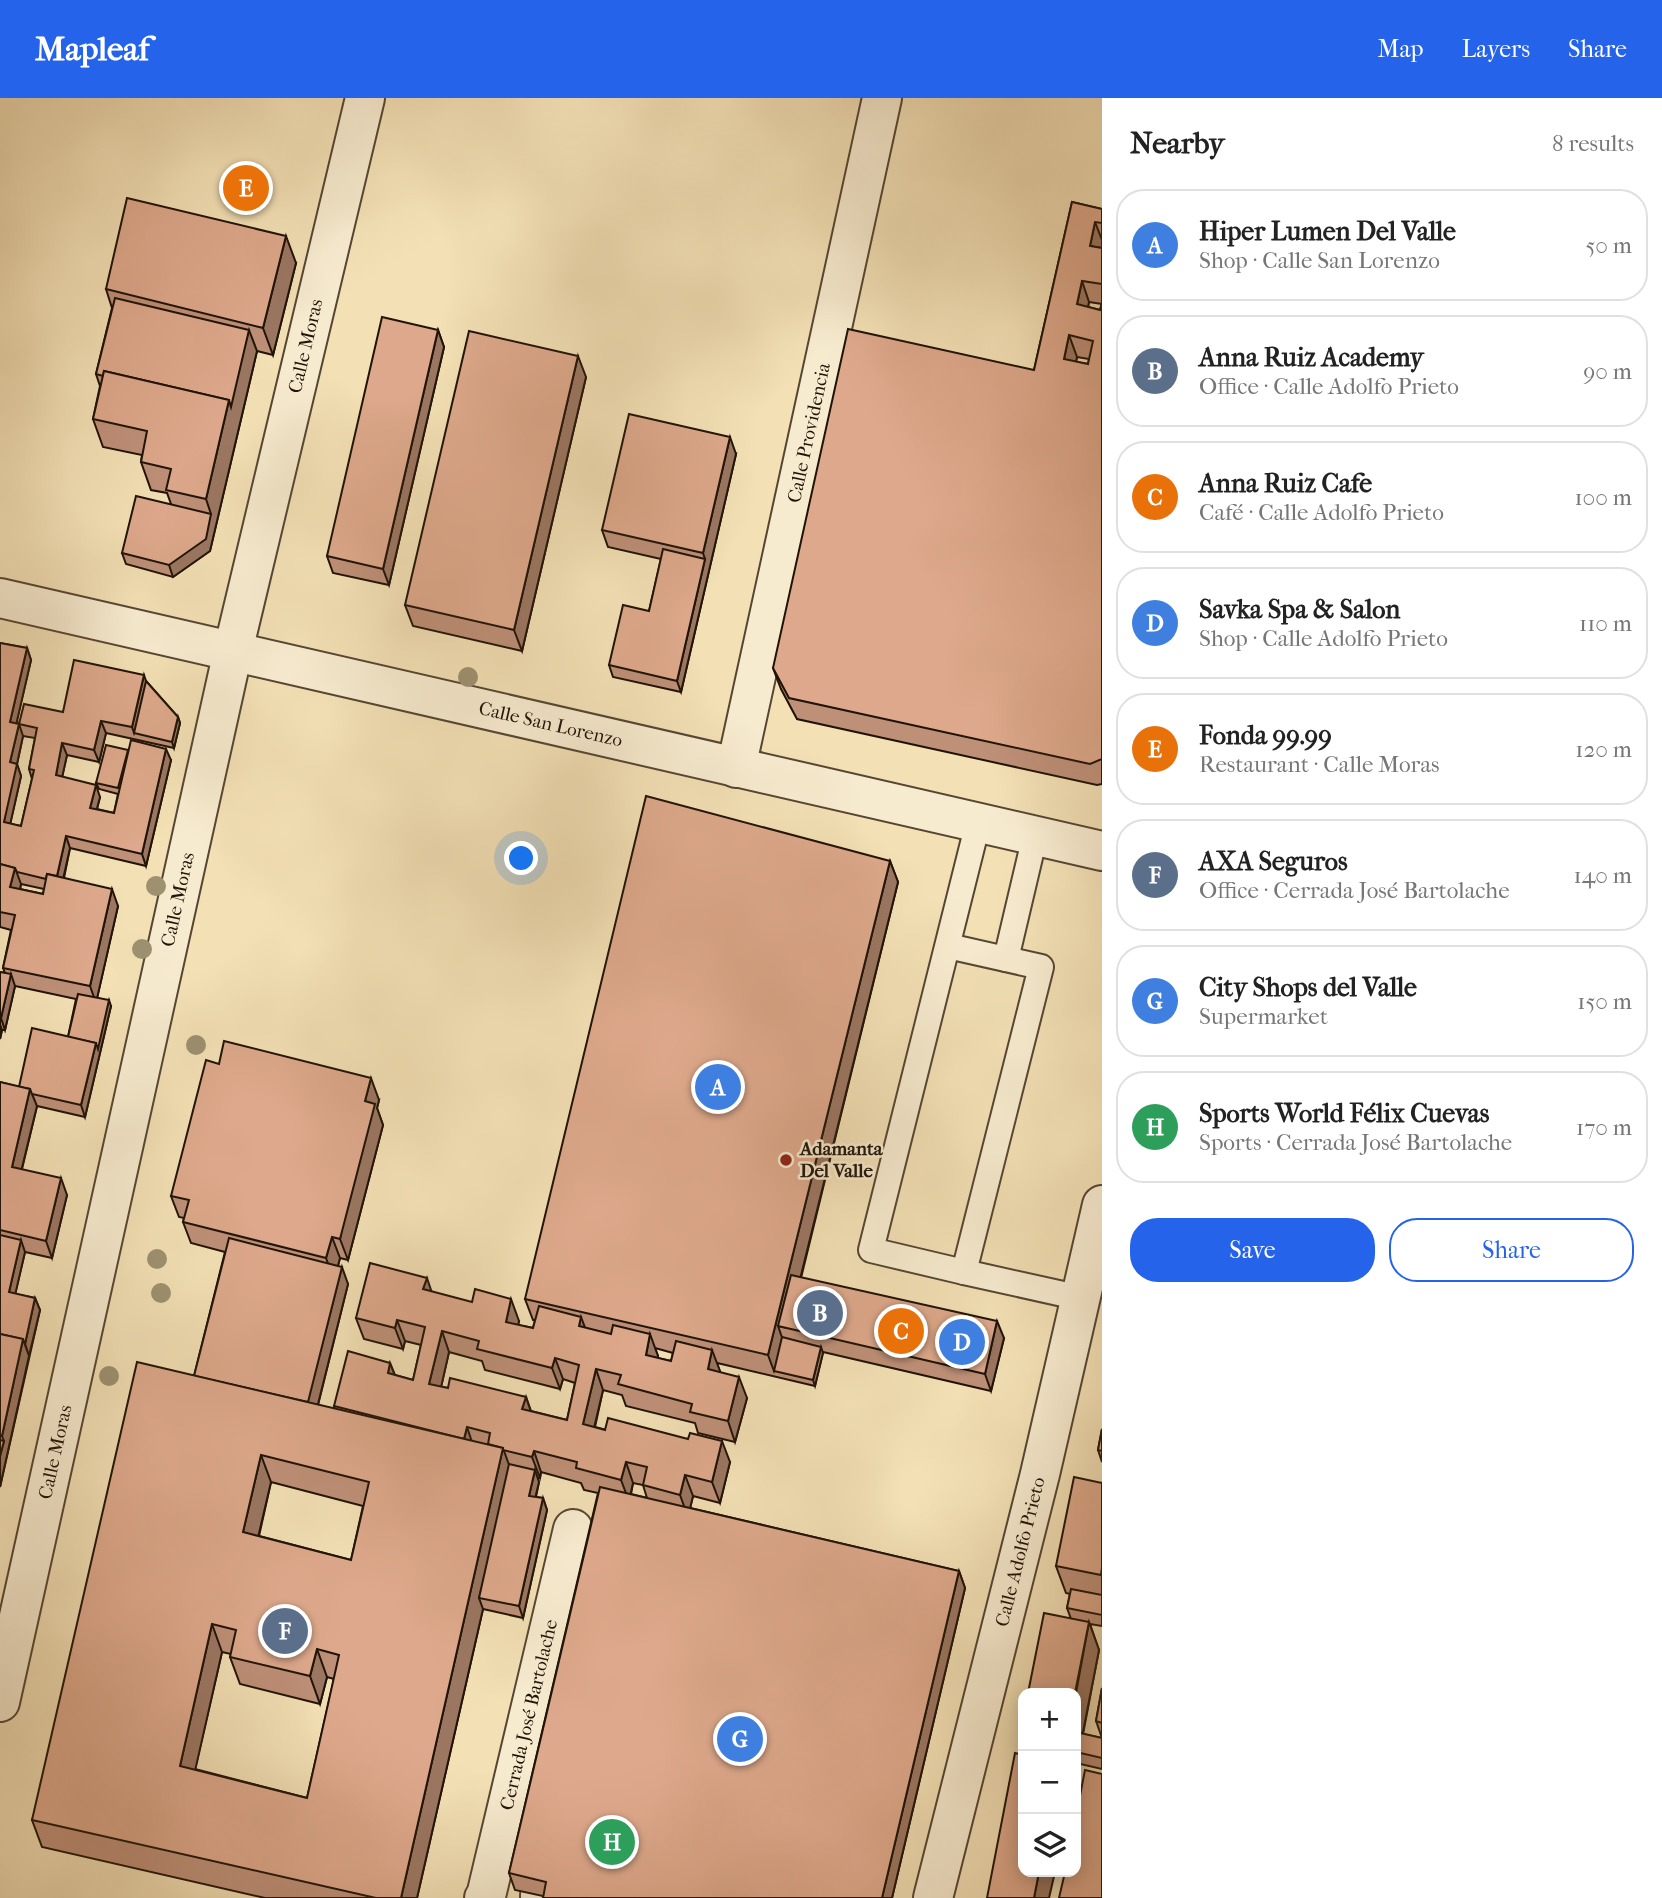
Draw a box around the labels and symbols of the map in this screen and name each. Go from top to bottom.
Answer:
pin: E [223,162,269,214]
street label: Calle Moras [284,297,328,395]
street label: Calle Providencia [783,361,835,505]
street label: Calle San Lorenzo [477,697,625,752]
your location [504,841,538,875]
street label: Calle Moras [157,850,199,949]
pin: A [695,1061,741,1113]
place label: Adamanta Del Valle [799,1138,884,1182]
marker: Adamanta Del Valle [778,1152,794,1168]
pin: B [797,1287,843,1339]
pin: C [878,1305,924,1357]
pin: D [939,1316,985,1368]
street label: Calle Moras [34,1403,77,1501]
street label: Calle Adolfo Prieto [991,1474,1050,1629]
pin: F [262,1605,308,1657]
street label: Cerrada José Bartolache [496,1617,562,1812]
pin: G [717,1713,763,1765]
pin: H [589,1816,635,1868]

